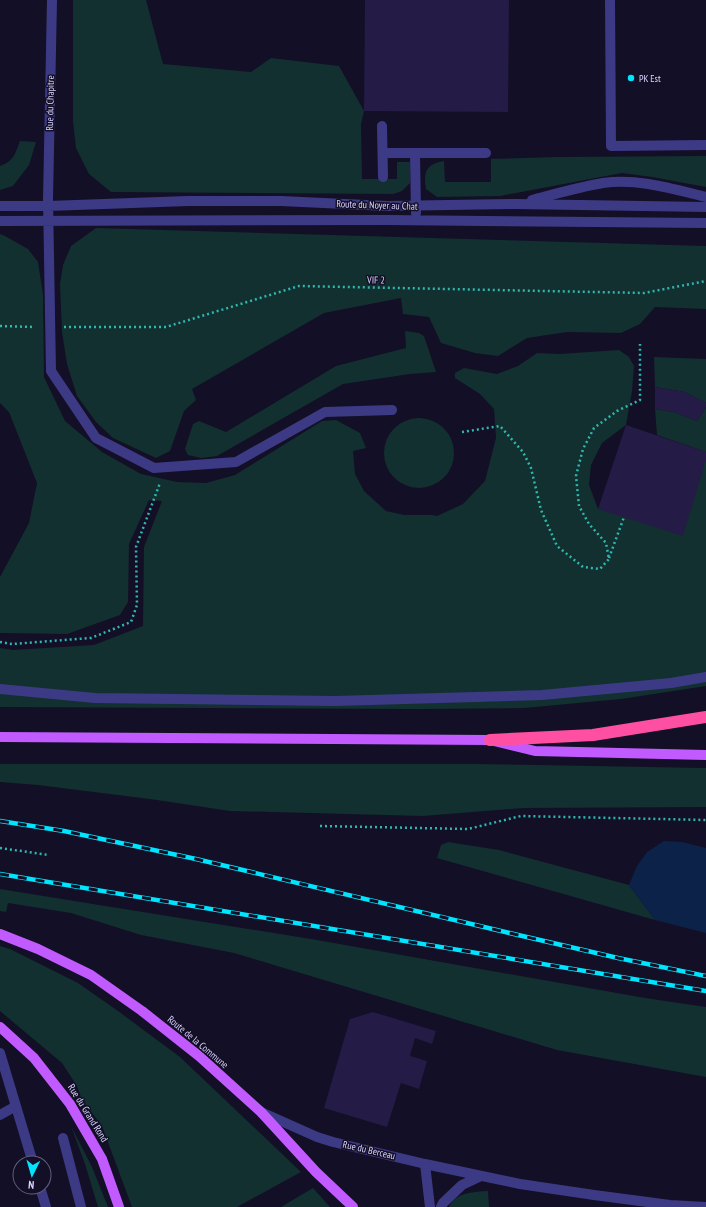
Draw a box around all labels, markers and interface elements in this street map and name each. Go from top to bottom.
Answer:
place label: PK Est [639,72,661,85]
marker: PK Est [626,73,636,83]
street label: Rue du Chapitre [43,75,57,131]
street label: Route du Noyer au Chat [336,197,418,213]
street label: VIF 2 [366,273,385,287]
street label: Route de la Commune [165,1013,231,1071]
street label: Rue du Grand Rond [65,1082,111,1144]
street label: Rue du Berceau [341,1138,397,1162]
north arrow [12,1155,52,1195]
text: N [28,1178,35,1192]

